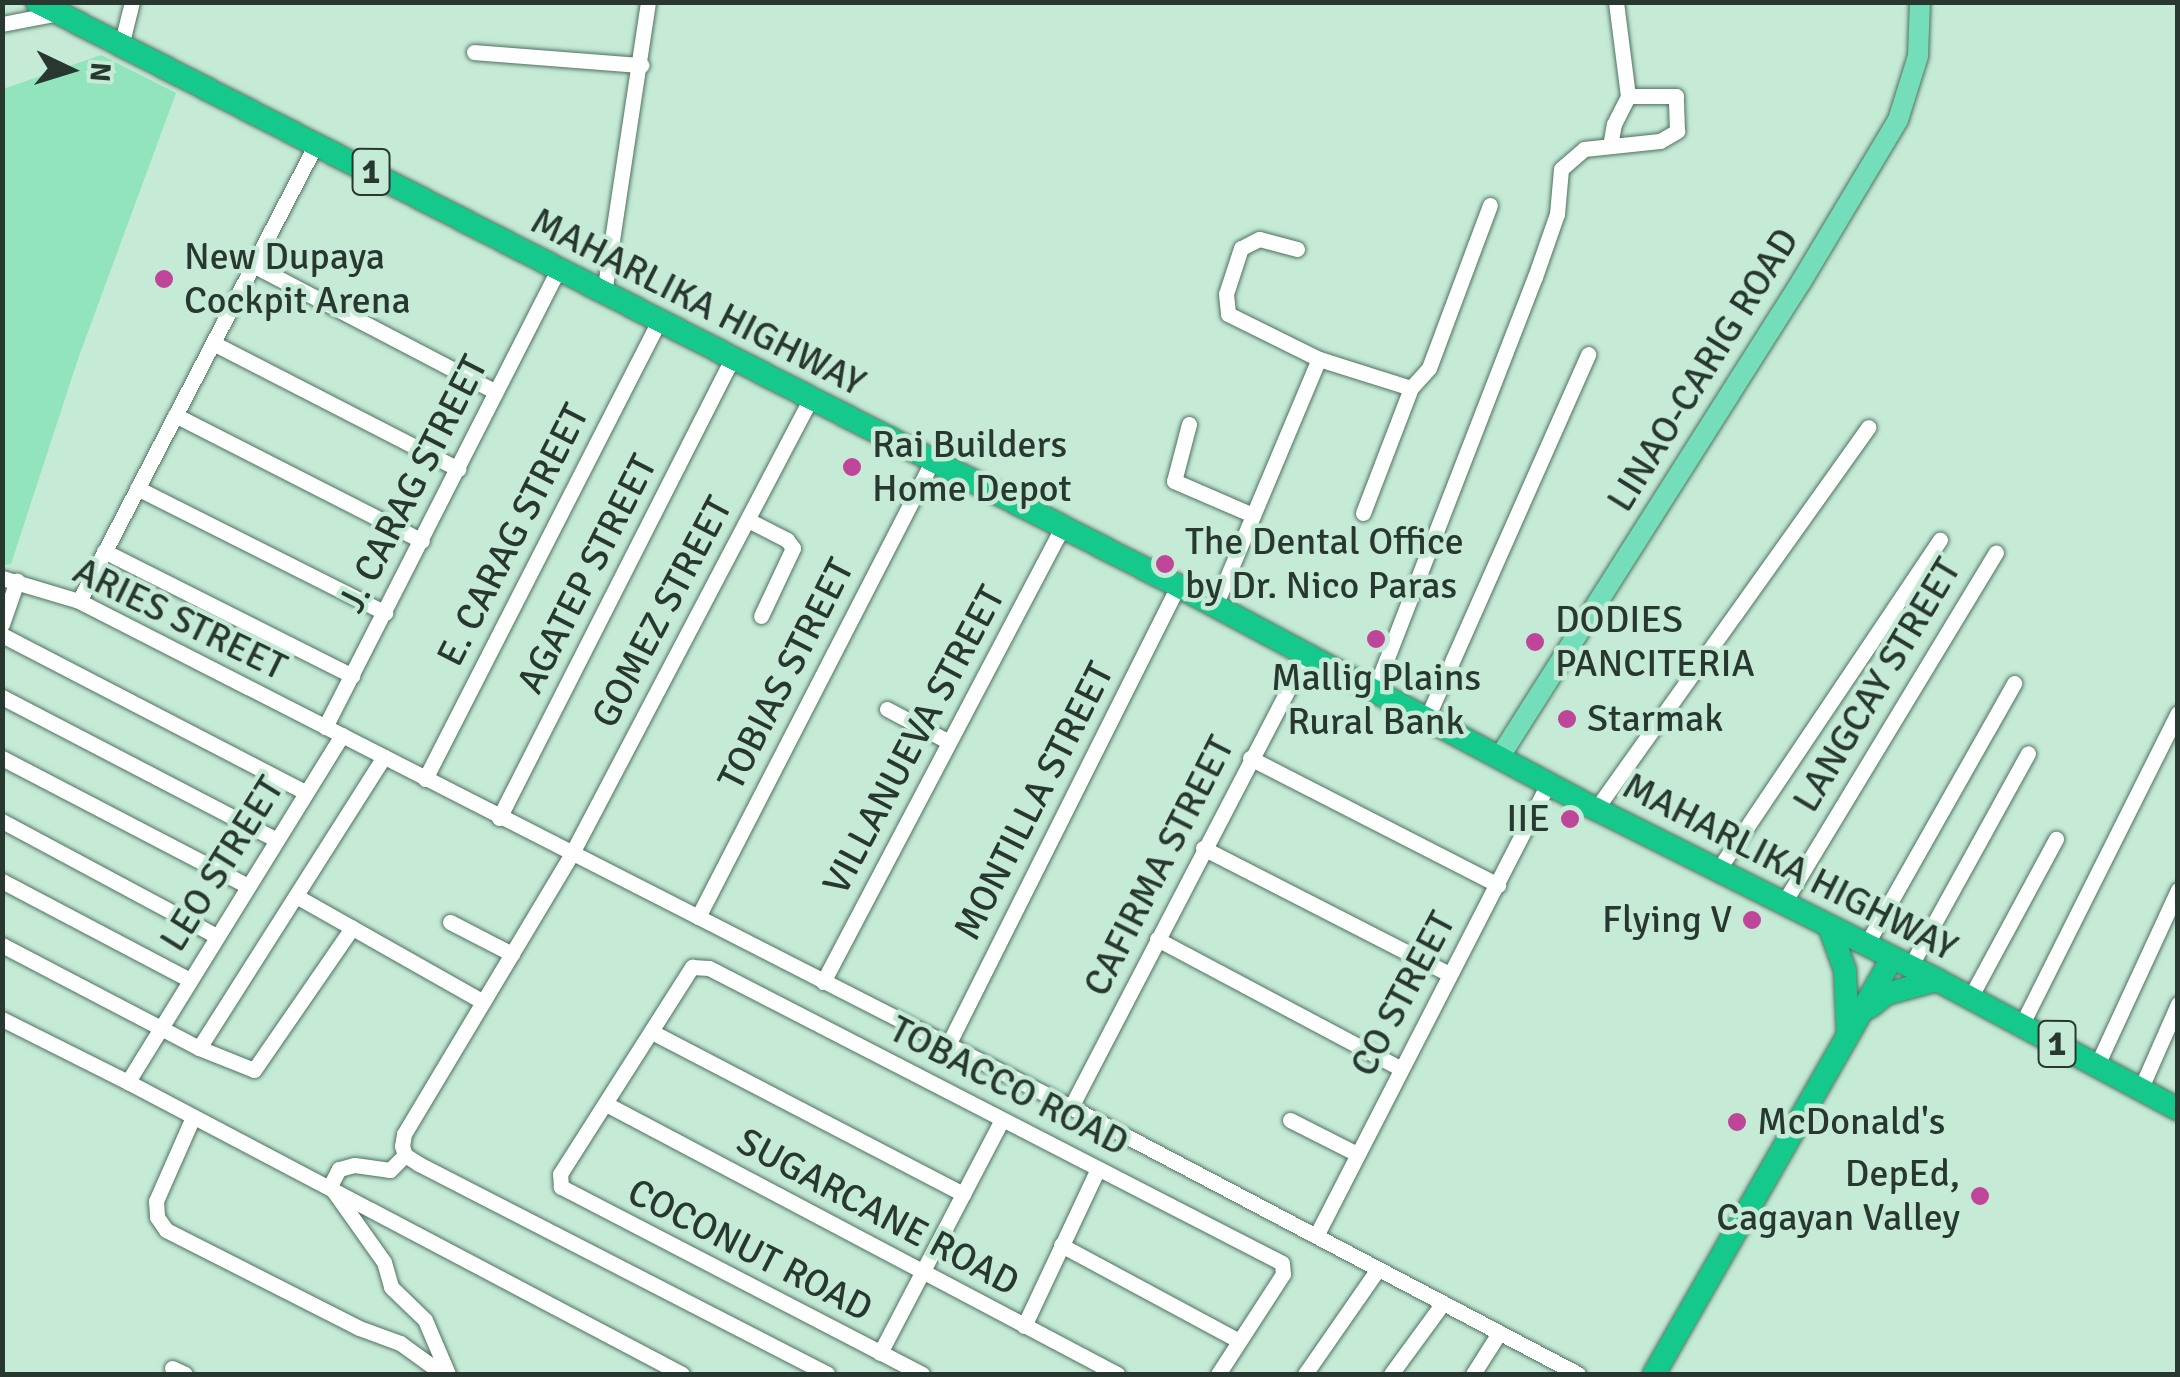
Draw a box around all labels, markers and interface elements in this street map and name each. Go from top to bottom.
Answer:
north arrow [20,20,120,120]
text: N [82,61,118,83]
road number: 1 [351,142,391,202]
street label: MAHARLIKA HIGHWAY [523,198,873,406]
street label: LINAO-CARIG ROAD [1598,220,1808,520]
place label: New Dupaya Cockpit Arena [184,234,411,323]
marker: New Dupaya Cockpit Arena [153,268,175,290]
street label: J. CARAG STREET [329,348,497,620]
street label: E. CARAG STREET [427,396,599,674]
place label: Rai Builders Home Depot [872,422,1072,512]
street label: AGATEP STREET [507,447,667,701]
marker: Rai Builders Home Depot [841,456,863,478]
street label: GOMEZ STREET [582,489,742,735]
place label: The Dental Office by Dr. Nico Paras [1185,519,1464,608]
street label: ARIES STREET [66,548,294,690]
street label: LANGCAY STREET [1783,550,1971,820]
street label: TOBIAS STREET [708,551,864,797]
marker: The Dental Office by Dr. Nico Paras [1154,553,1176,575]
street label: VILLANUEVA STREET [813,578,1015,902]
place label: DODIES PANCITERIA [1555,597,1755,686]
marker: Mallig Plains Rural Bank [1365,628,1387,650]
marker: DODIES PANCITERIA [1524,631,1546,653]
street label: MONTILLA STREET [944,655,1124,947]
place label: Mallig Plains Rural Bank [1271,655,1481,744]
place label: Starmak [1587,696,1723,742]
marker: Starmak [1556,708,1578,730]
street label: CAFIRMA STREET [1074,728,1244,1004]
street label: MAHARLIKA HIGHWAY [1615,763,1965,971]
street label: LEO STREET [150,768,294,960]
place label: IIE [1506,796,1550,842]
marker: IIE [1559,808,1581,830]
place label: Flying V [1602,897,1732,943]
street label: CO STREET [1341,904,1465,1084]
marker: Flying V [1741,909,1763,931]
street label: TOBACCO ROAD [882,1006,1136,1166]
road number: 1 [2037,1014,2077,1074]
place label: McDonald's [1757,1099,1945,1145]
marker: McDonald's [1726,1111,1748,1133]
street label: SUGARCANE ROAD [729,1118,1027,1306]
place label: DepEd, Cagayan Valley [1716,1151,1960,1240]
street label: COCONUT ROAD [620,1169,880,1331]
marker: DepEd, Cagayan Valley [1969,1185,1991,1207]

